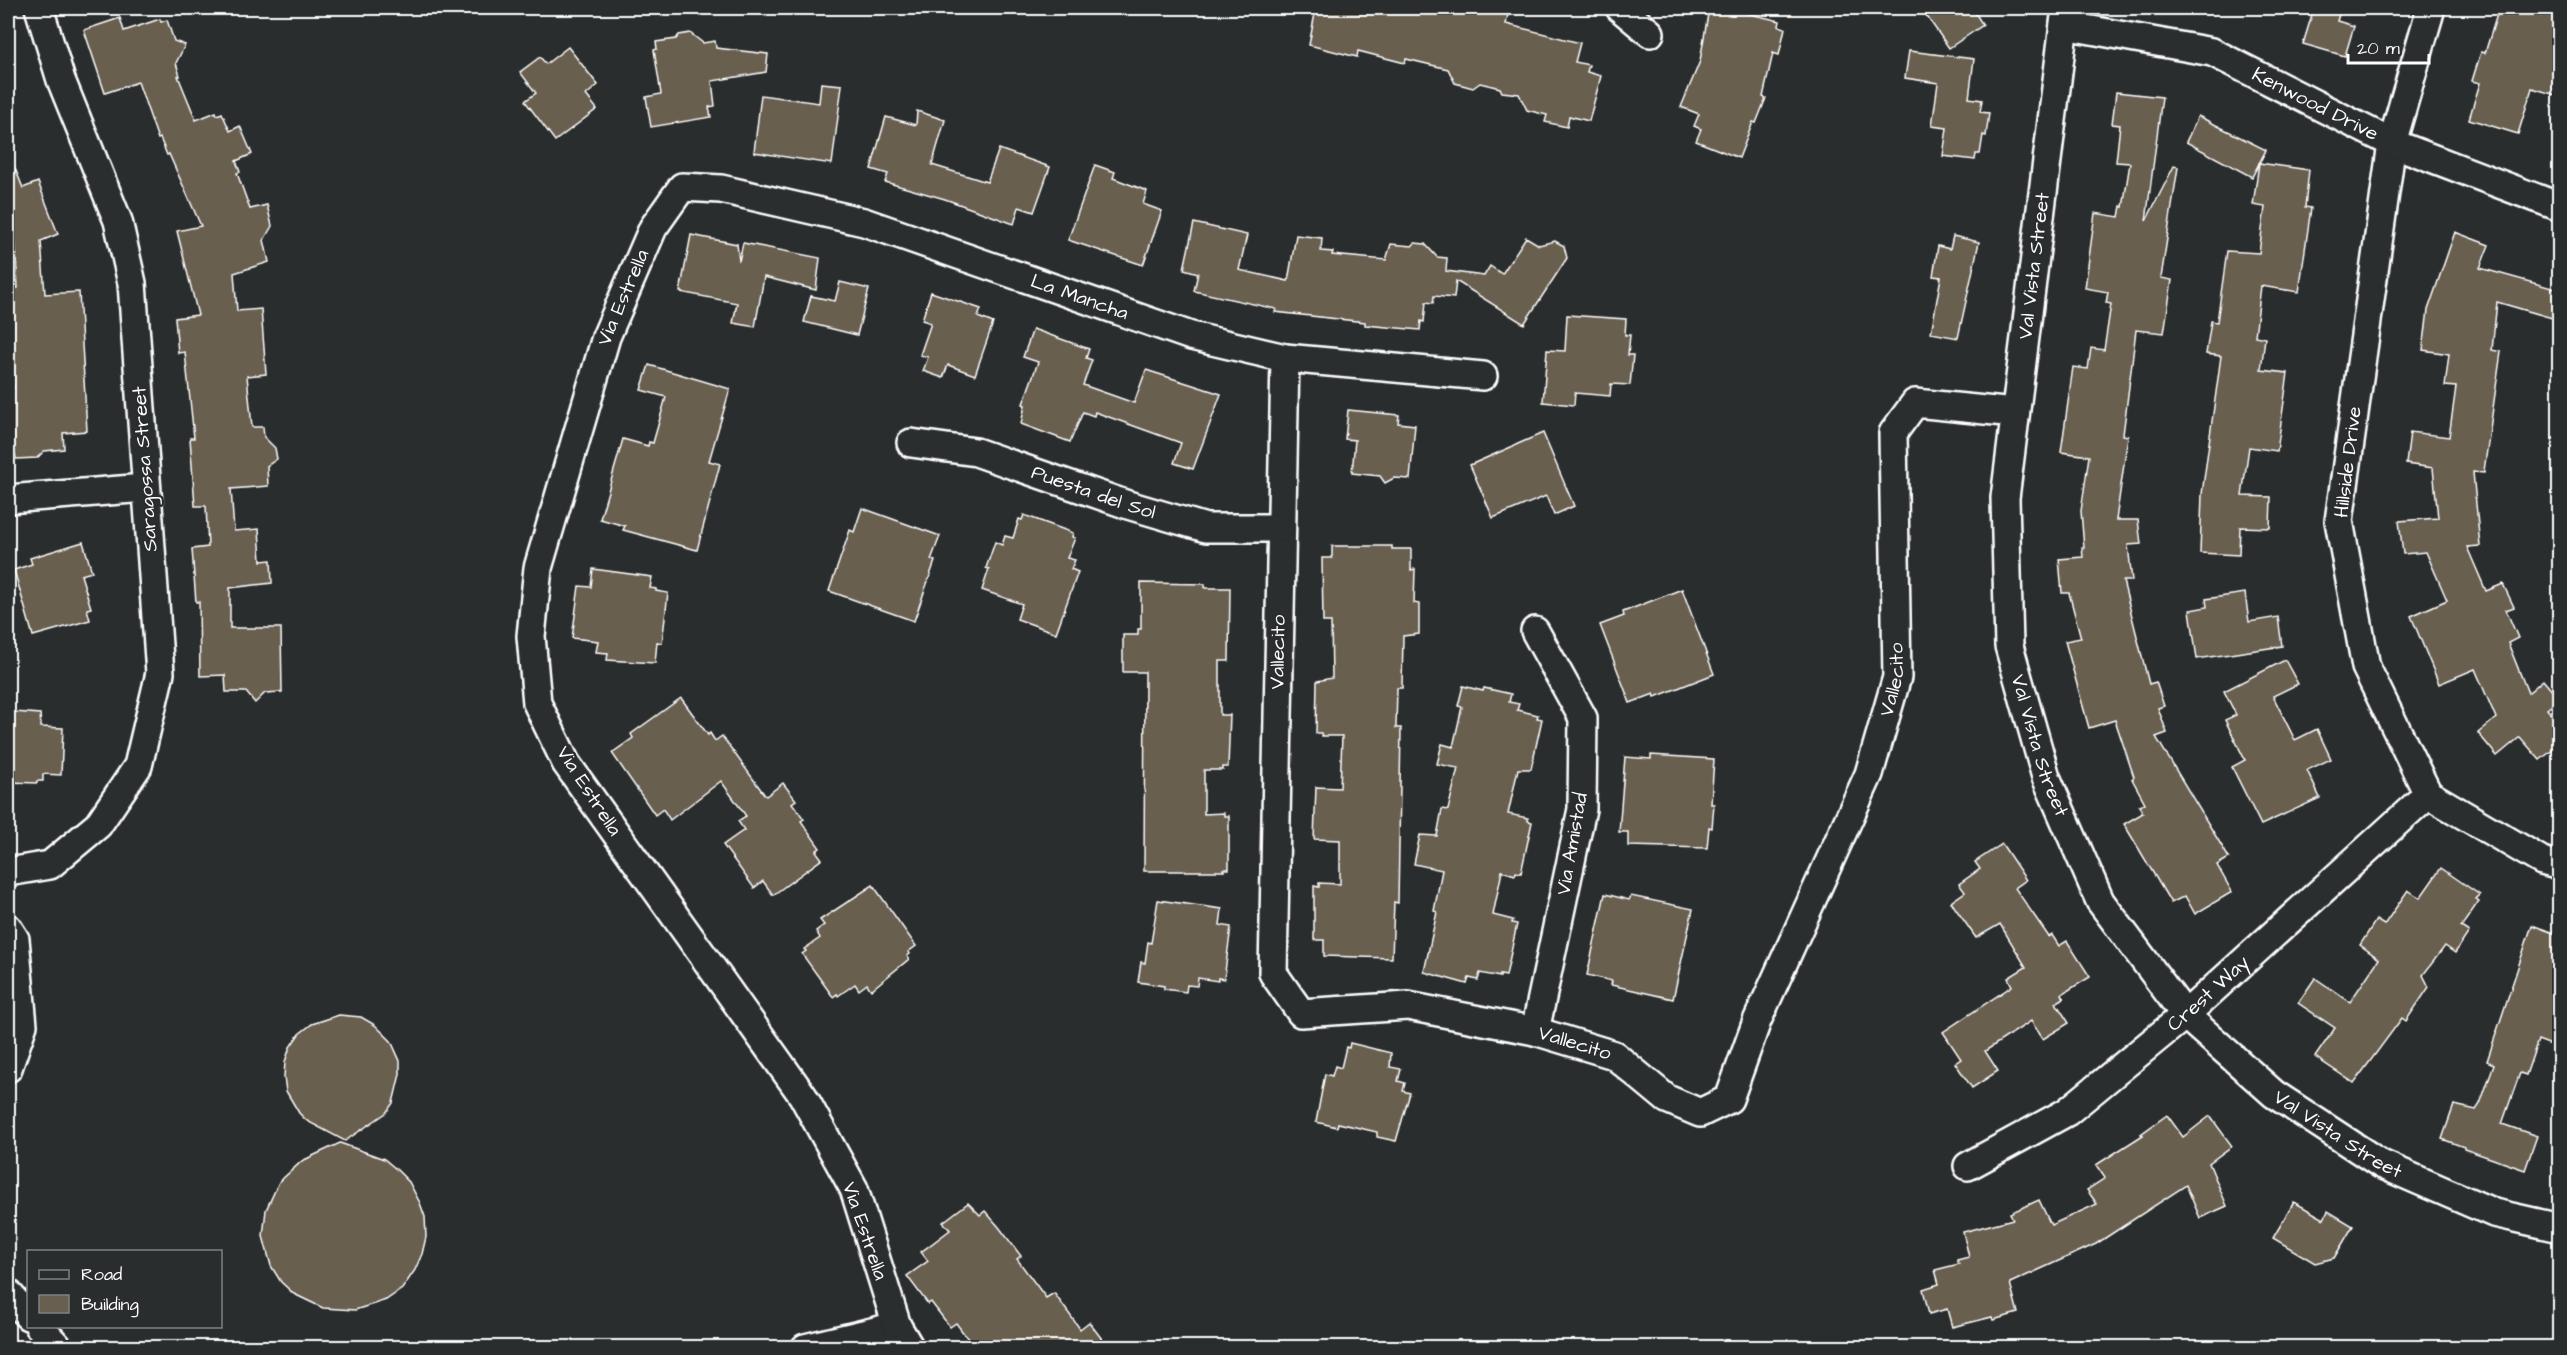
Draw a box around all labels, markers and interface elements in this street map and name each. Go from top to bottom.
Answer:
scale bar [2348,27,2429,65]
text: 20 m [2357,36,2400,61]
street label: Kenwood Drive [2247,60,2383,148]
street label: Val Vista Street [2011,191,2057,341]
street label: Via Estrella [590,245,656,349]
street label: La Mancha [1027,267,1132,327]
street label: Saragossa Street [125,385,166,553]
street label: Hillside Drive [2327,405,2369,519]
street label: Puesta del Sol [1028,458,1159,526]
street label: Vallecito [1263,614,1293,690]
street label: Vallecito [1872,642,1911,720]
street label: Val Vista Street [2004,671,2076,821]
street label: Via Estrella [549,741,629,841]
street label: Via Amistad [1549,790,1595,898]
street label: Crest Way [2161,949,2256,1038]
street label: Vallecito [1535,1019,1615,1067]
street label: Val Vista Street [2268,1083,2406,1185]
street label: Via Estrella [835,1178,895,1284]
legend [27,1250,222,1328]
text: Road [81,1262,122,1287]
text: Building [81,1292,139,1318]

